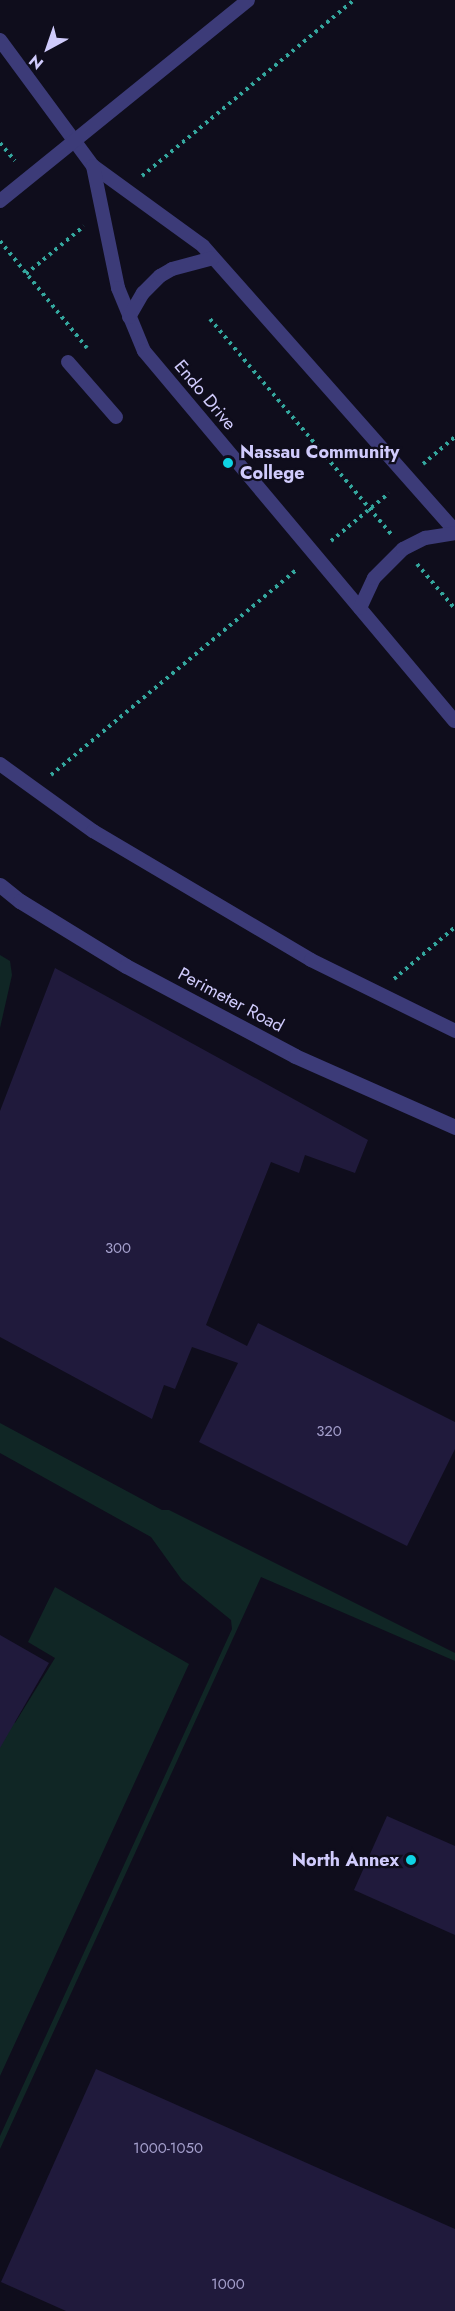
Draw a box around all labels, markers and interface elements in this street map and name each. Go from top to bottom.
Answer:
north arrow [18,18,78,78]
text: N [24,49,48,75]
street label: Endo Drive [169,356,241,434]
place label: Nassau Community College [240,442,399,484]
marker: Nassau Community College [221,456,235,470]
street label: Perimeter Road [174,963,288,1037]
house number: 300 [105,1240,131,1258]
house number: 320 [316,1423,342,1441]
place label: North Annex [292,1849,399,1871]
marker: North Annex [404,1853,418,1867]
house number: 1000-1050 [133,2140,203,2158]
house number: 1000 [211,2276,245,2294]

